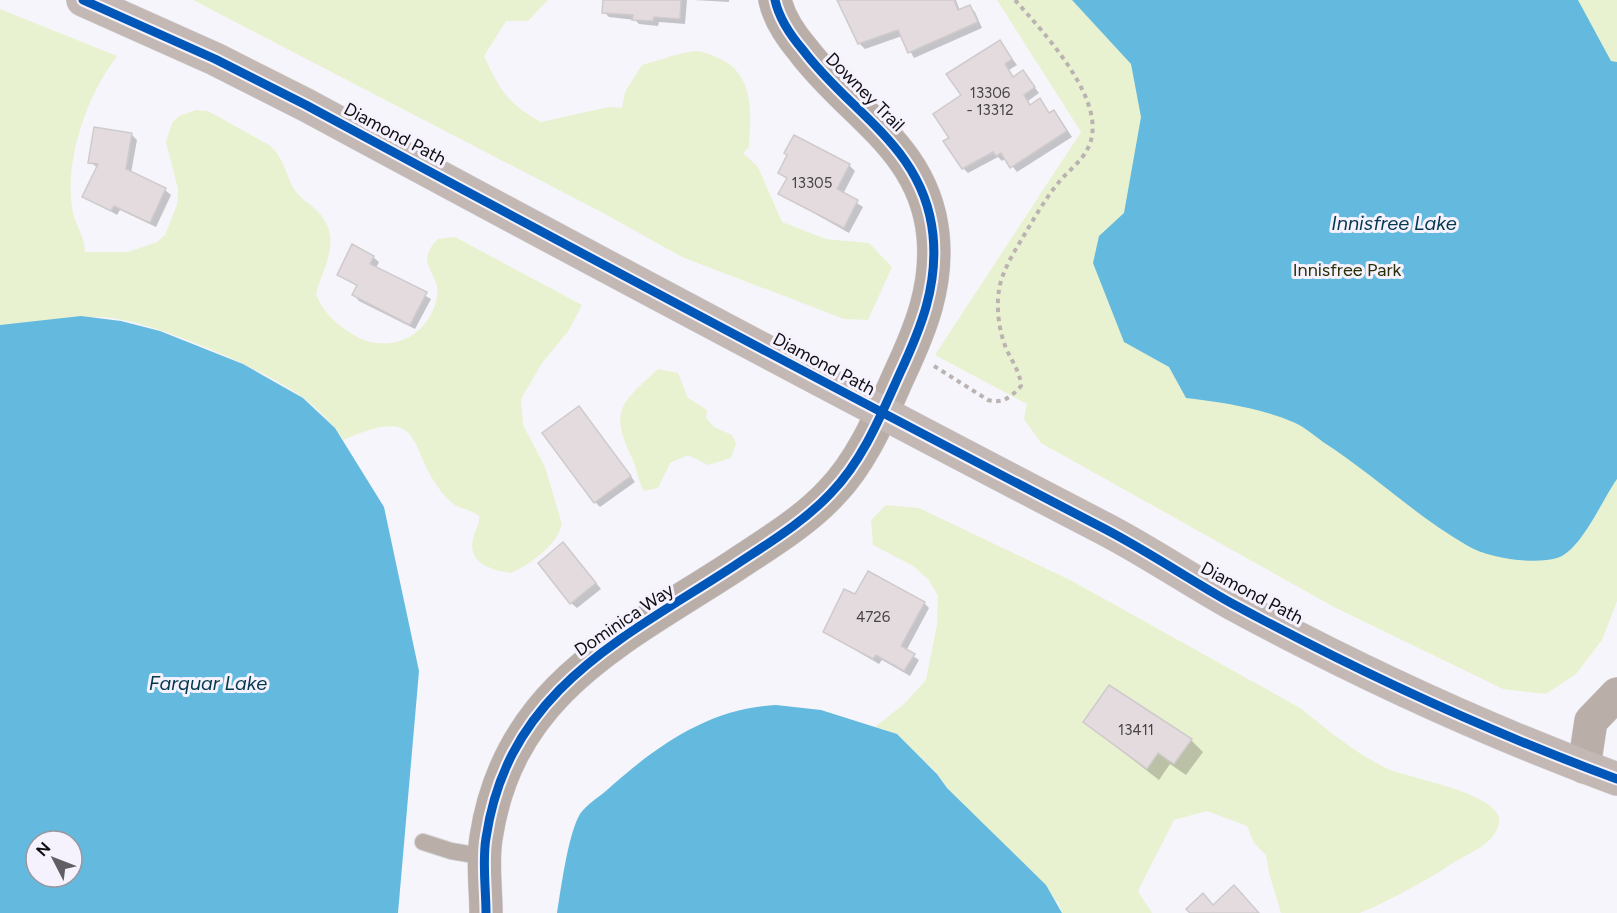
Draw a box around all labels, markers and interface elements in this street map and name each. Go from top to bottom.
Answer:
street label: Downey Trail [821,48,909,136]
house number: 13306 - 13312 [966,84,1014,119]
street label: Diamond Path [340,98,450,170]
house number: 13305 [792,174,832,192]
water label: Innisfree Lake [1331,211,1457,235]
park label: Innisfree Park [1293,259,1402,281]
street label: Diamond Path [769,328,879,400]
street label: Diamond Path [1197,557,1307,629]
street label: Dominica Way [570,578,678,661]
house number: 4726 [856,608,891,626]
water label: Farquar Lake [149,671,267,695]
house number: 13411 [1118,721,1154,739]
north arrow [24,829,84,889]
text: N [32,838,54,860]

